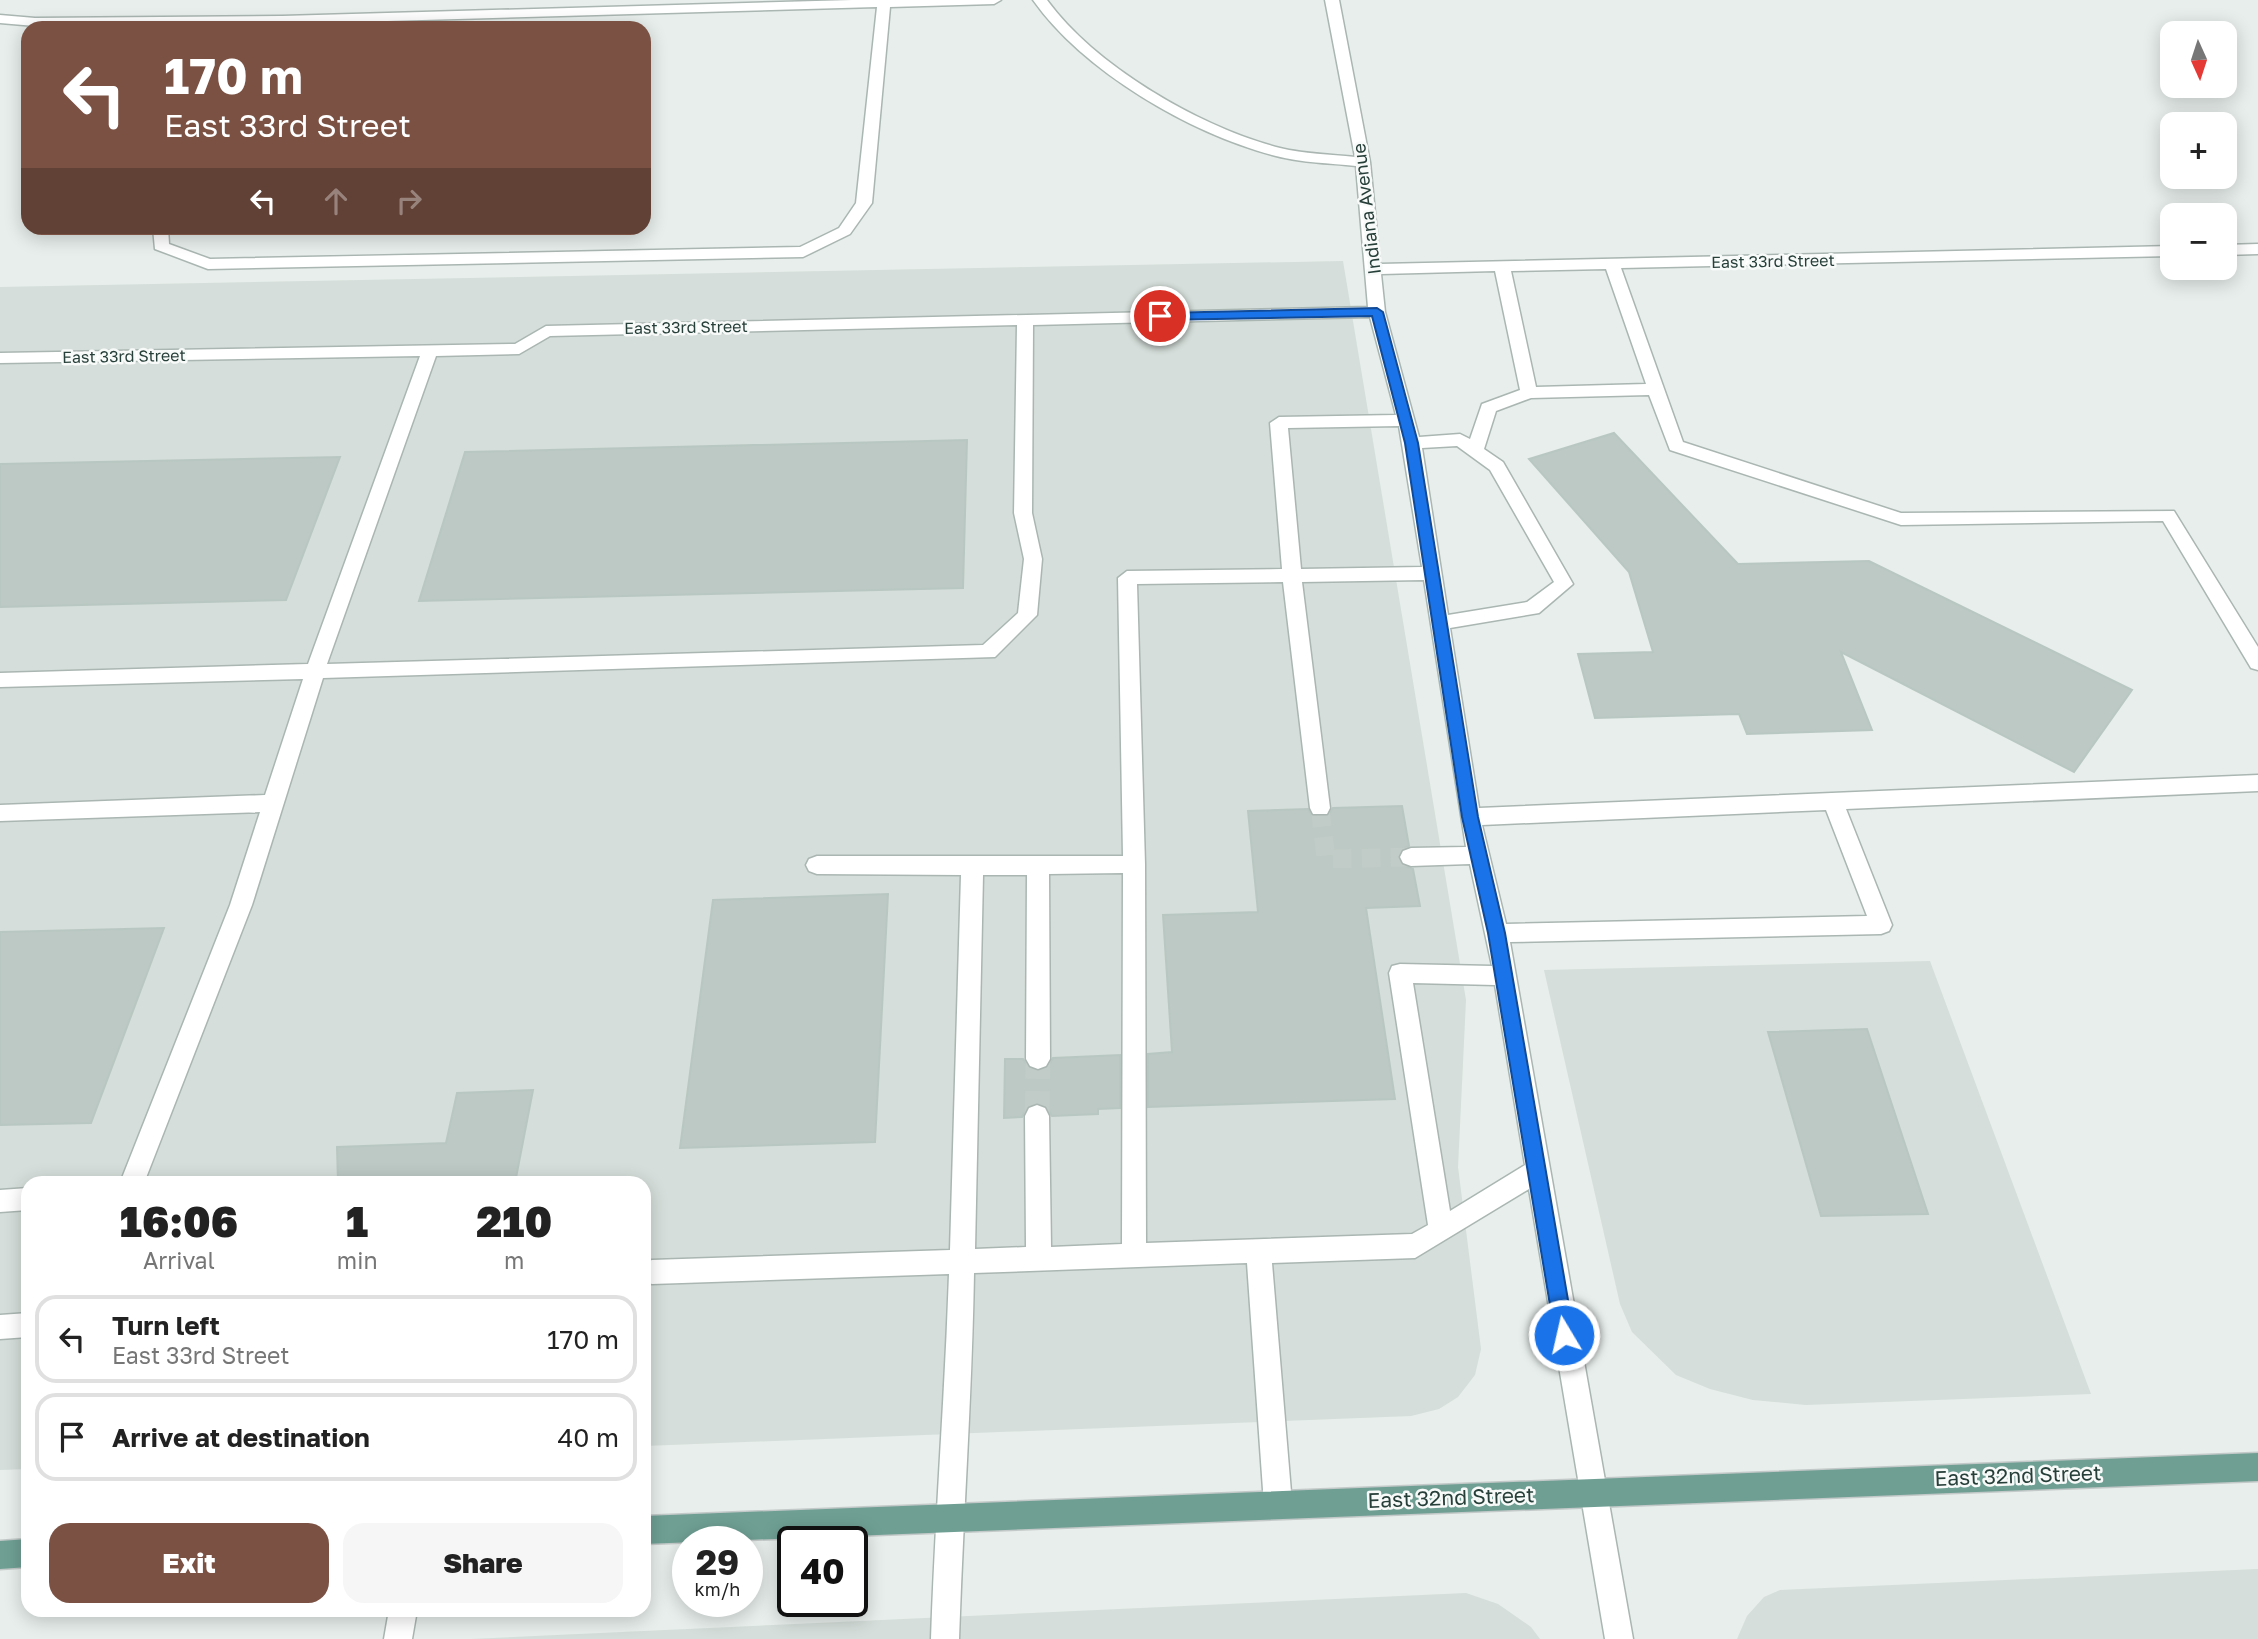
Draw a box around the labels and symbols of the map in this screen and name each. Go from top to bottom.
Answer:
north arrow [2160,21,2236,98]
street label: Indiana Avenue [1347,142,1385,276]
street label: East 33rd Street [1711,250,1835,272]
pin [1130,286,1190,346]
street label: East 33rd Street [624,316,748,338]
street label: East 33rd Street [62,345,186,367]
position arrow [1527,1298,1601,1372]
street label: East 32nd Street [1934,1459,2102,1491]
street label: East 32nd Street [1367,1481,1535,1513]
speed limit sign: 40 [777,1526,868,1617]

